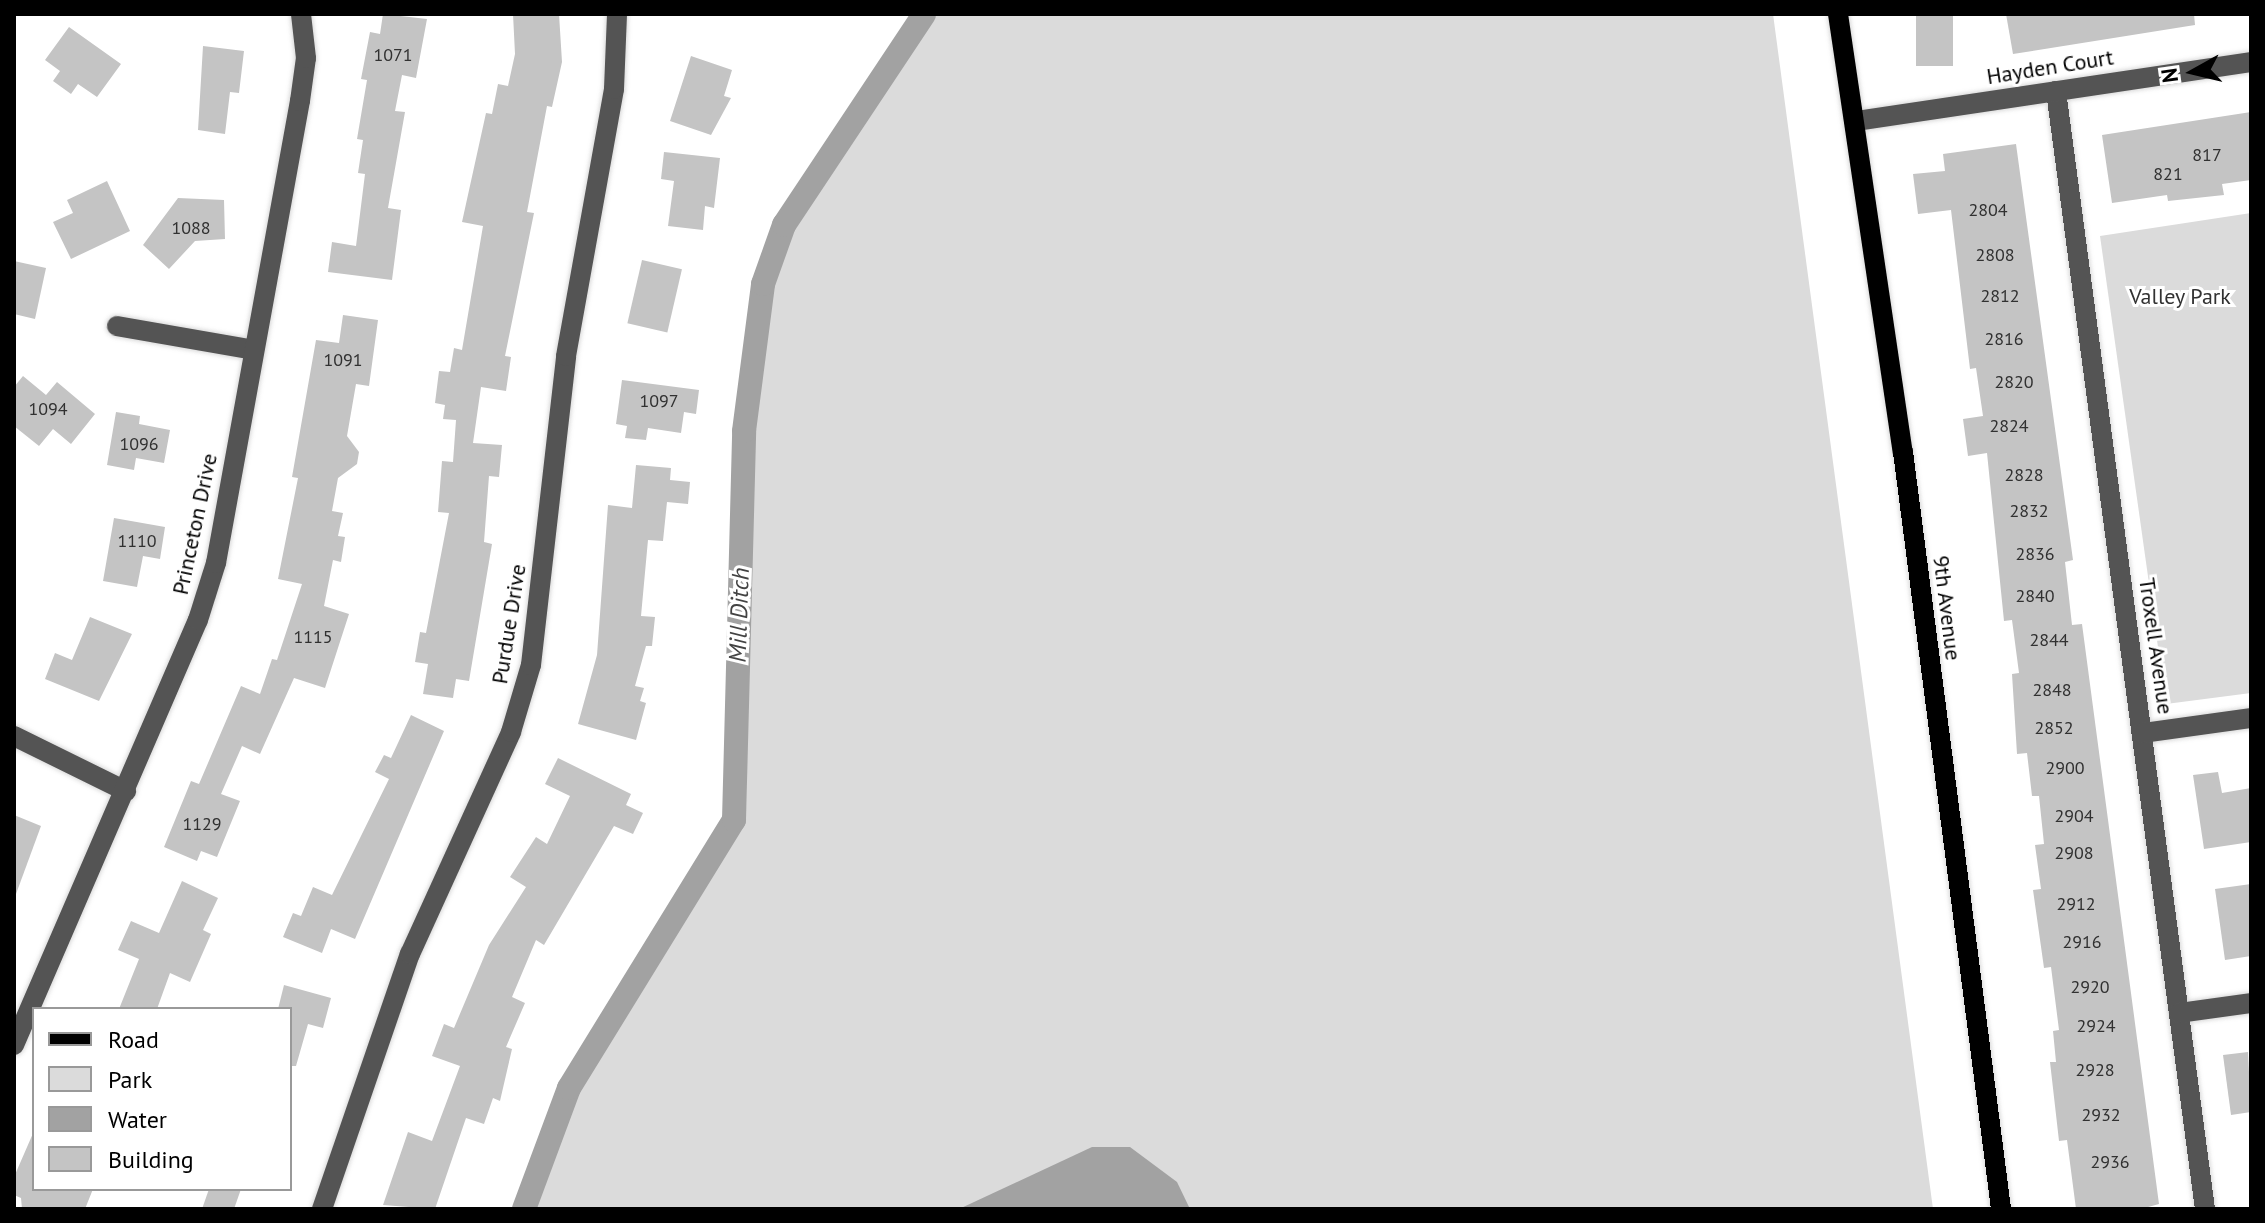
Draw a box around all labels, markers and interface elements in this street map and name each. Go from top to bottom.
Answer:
north arrow [2153,32,2233,112]
house number: 1071 [373,44,413,66]
street label: Hayden Court [1985,44,2115,90]
text: N [2154,66,2184,84]
house number: 817 [2192,144,2222,166]
house number: 821 [2153,163,2183,185]
house number: 2804 [1968,199,2008,221]
house number: 1088 [171,217,211,239]
house number: 2808 [1975,244,2015,266]
park label: Valley Park [2129,284,2231,310]
house number: 2812 [1980,285,2020,307]
house number: 2816 [1984,328,2024,350]
house number: 1091 [323,349,363,371]
house number: 2820 [1994,371,2034,393]
house number: 1097 [639,390,679,412]
house number: 1094 [28,398,68,420]
house number: 2824 [1989,415,2029,437]
house number: 1096 [119,433,159,455]
street label: Princeton Drive [167,451,223,597]
house number: 2828 [2004,464,2044,486]
house number: 2832 [2009,500,2049,522]
house number: 1110 [117,530,157,552]
house number: 2836 [2015,543,2055,565]
street label: 9th Avenue [1927,554,1967,662]
street label: Purdue Drive [487,562,531,686]
water label: Mill Ditch [723,567,755,663]
street label: Troxell Avenue [2133,576,2179,716]
house number: 2840 [2015,585,2055,607]
house number: 1115 [293,626,333,648]
house number: 2844 [2029,629,2069,651]
house number: 2848 [2032,679,2072,701]
house number: 2852 [2034,717,2074,739]
house number: 2900 [2045,757,2085,779]
house number: 2904 [2054,805,2094,827]
house number: 1129 [182,813,222,835]
house number: 2908 [2054,842,2094,864]
house number: 2912 [2056,893,2096,915]
house number: 2916 [2062,931,2102,953]
house number: 2920 [2070,976,2110,998]
legend [32,1007,292,1191]
house number: 2924 [2076,1015,2116,1037]
text: Road [108,1024,159,1055]
house number: 2928 [2075,1059,2115,1081]
text: Park [108,1064,152,1095]
text: Water [108,1104,167,1135]
house number: 2932 [2081,1104,2121,1126]
text: Building [108,1144,194,1175]
house number: 2936 [2090,1151,2130,1173]

